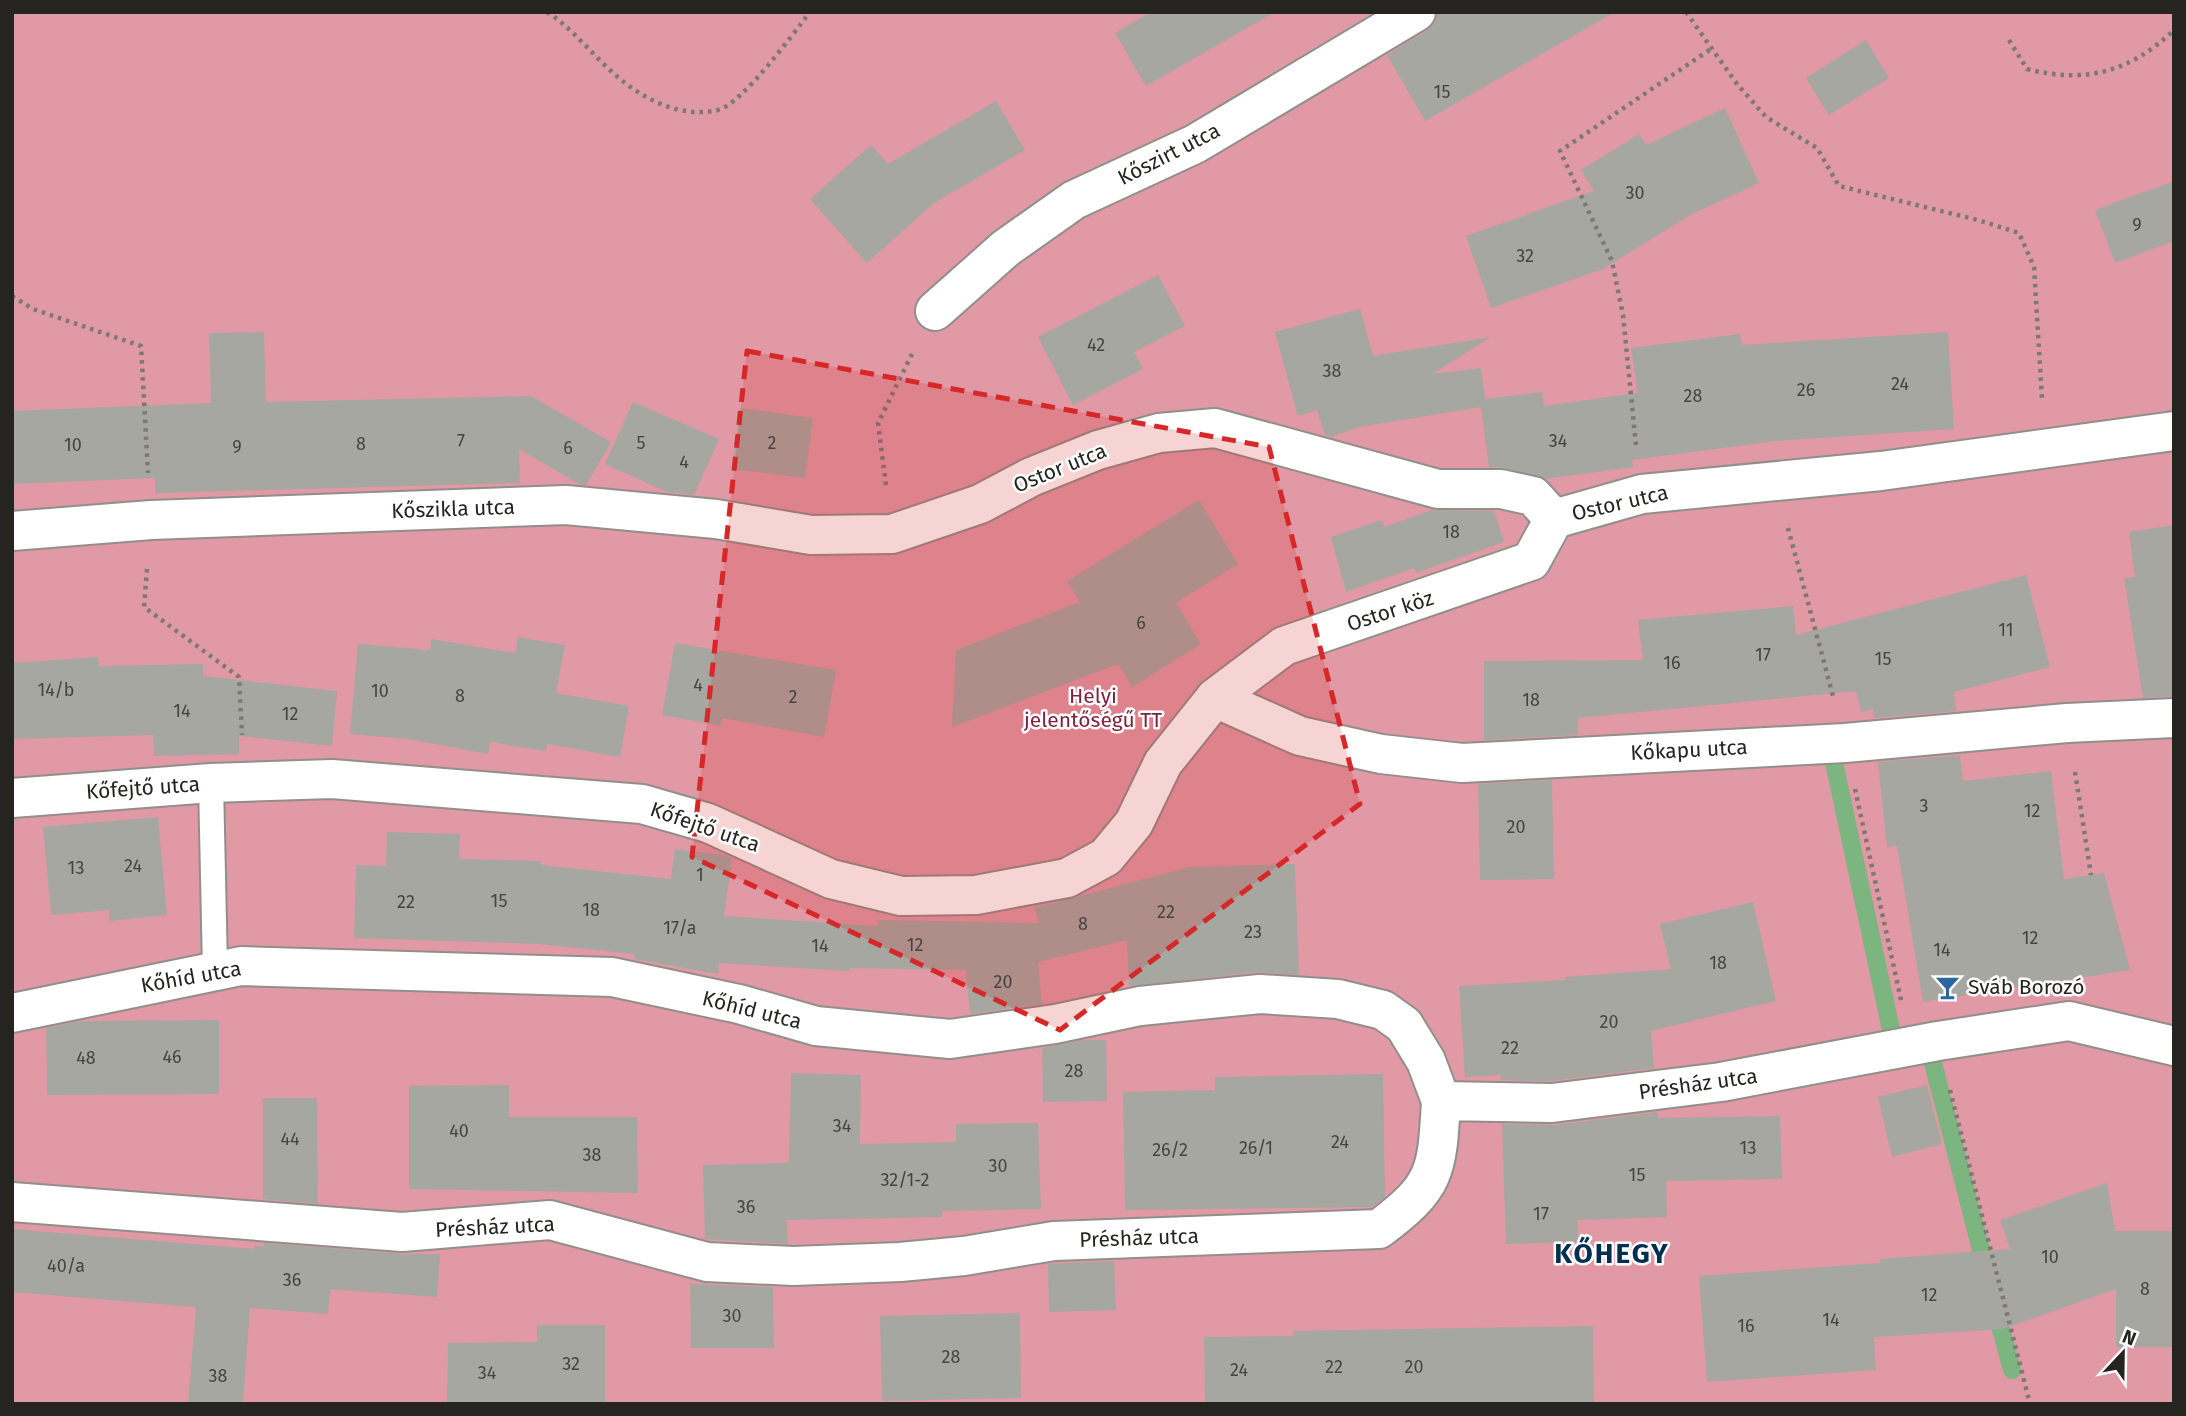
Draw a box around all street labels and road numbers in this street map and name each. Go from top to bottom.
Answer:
street label: Kőszirt utca [1114,117,1224,191]
street label: Ostor utca [1010,438,1110,498]
street label: Ostor utca [1569,479,1671,527]
street label: Kőszikla utca [391,494,515,524]
street label: Ostor köz [1343,585,1437,637]
street label: Kőkapu utca [1630,734,1748,766]
street label: Kőfejtő utca [85,771,201,805]
street label: Kőfejtő utca [647,796,763,858]
street label: Kőhíd utca [139,955,243,999]
street label: Kőhíd utca [700,985,804,1035]
street label: Présház utca [1637,1063,1759,1105]
street label: Présház utca [435,1211,555,1243]
street label: Présház utca [1079,1223,1199,1253]

